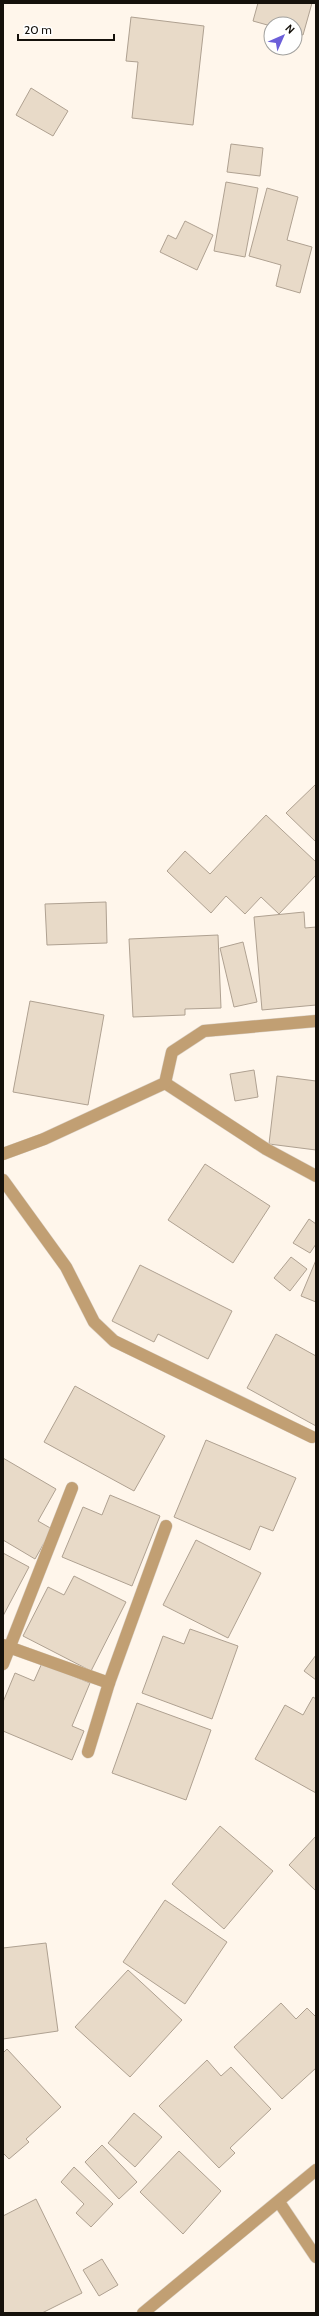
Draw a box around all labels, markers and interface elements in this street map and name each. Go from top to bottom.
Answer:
scale bar [18,16,114,42]
north arrow [263,16,303,56]
text: N [282,21,298,37]
text: 20 m [24,22,52,37]

